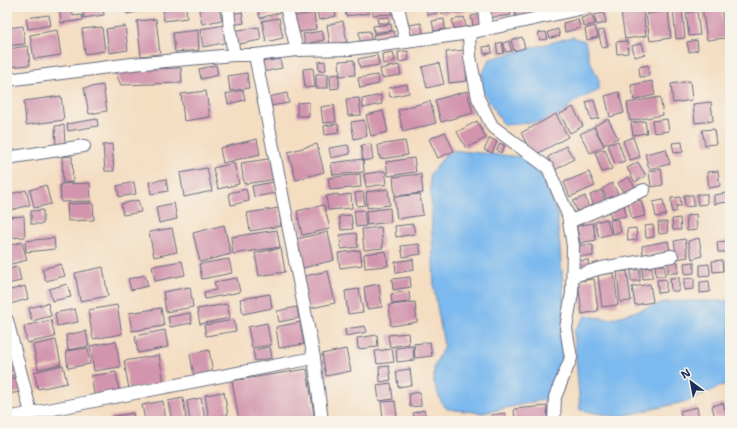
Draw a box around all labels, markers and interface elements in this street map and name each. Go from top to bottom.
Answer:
north arrow [671,362,711,402]
text: N [678,365,694,383]

